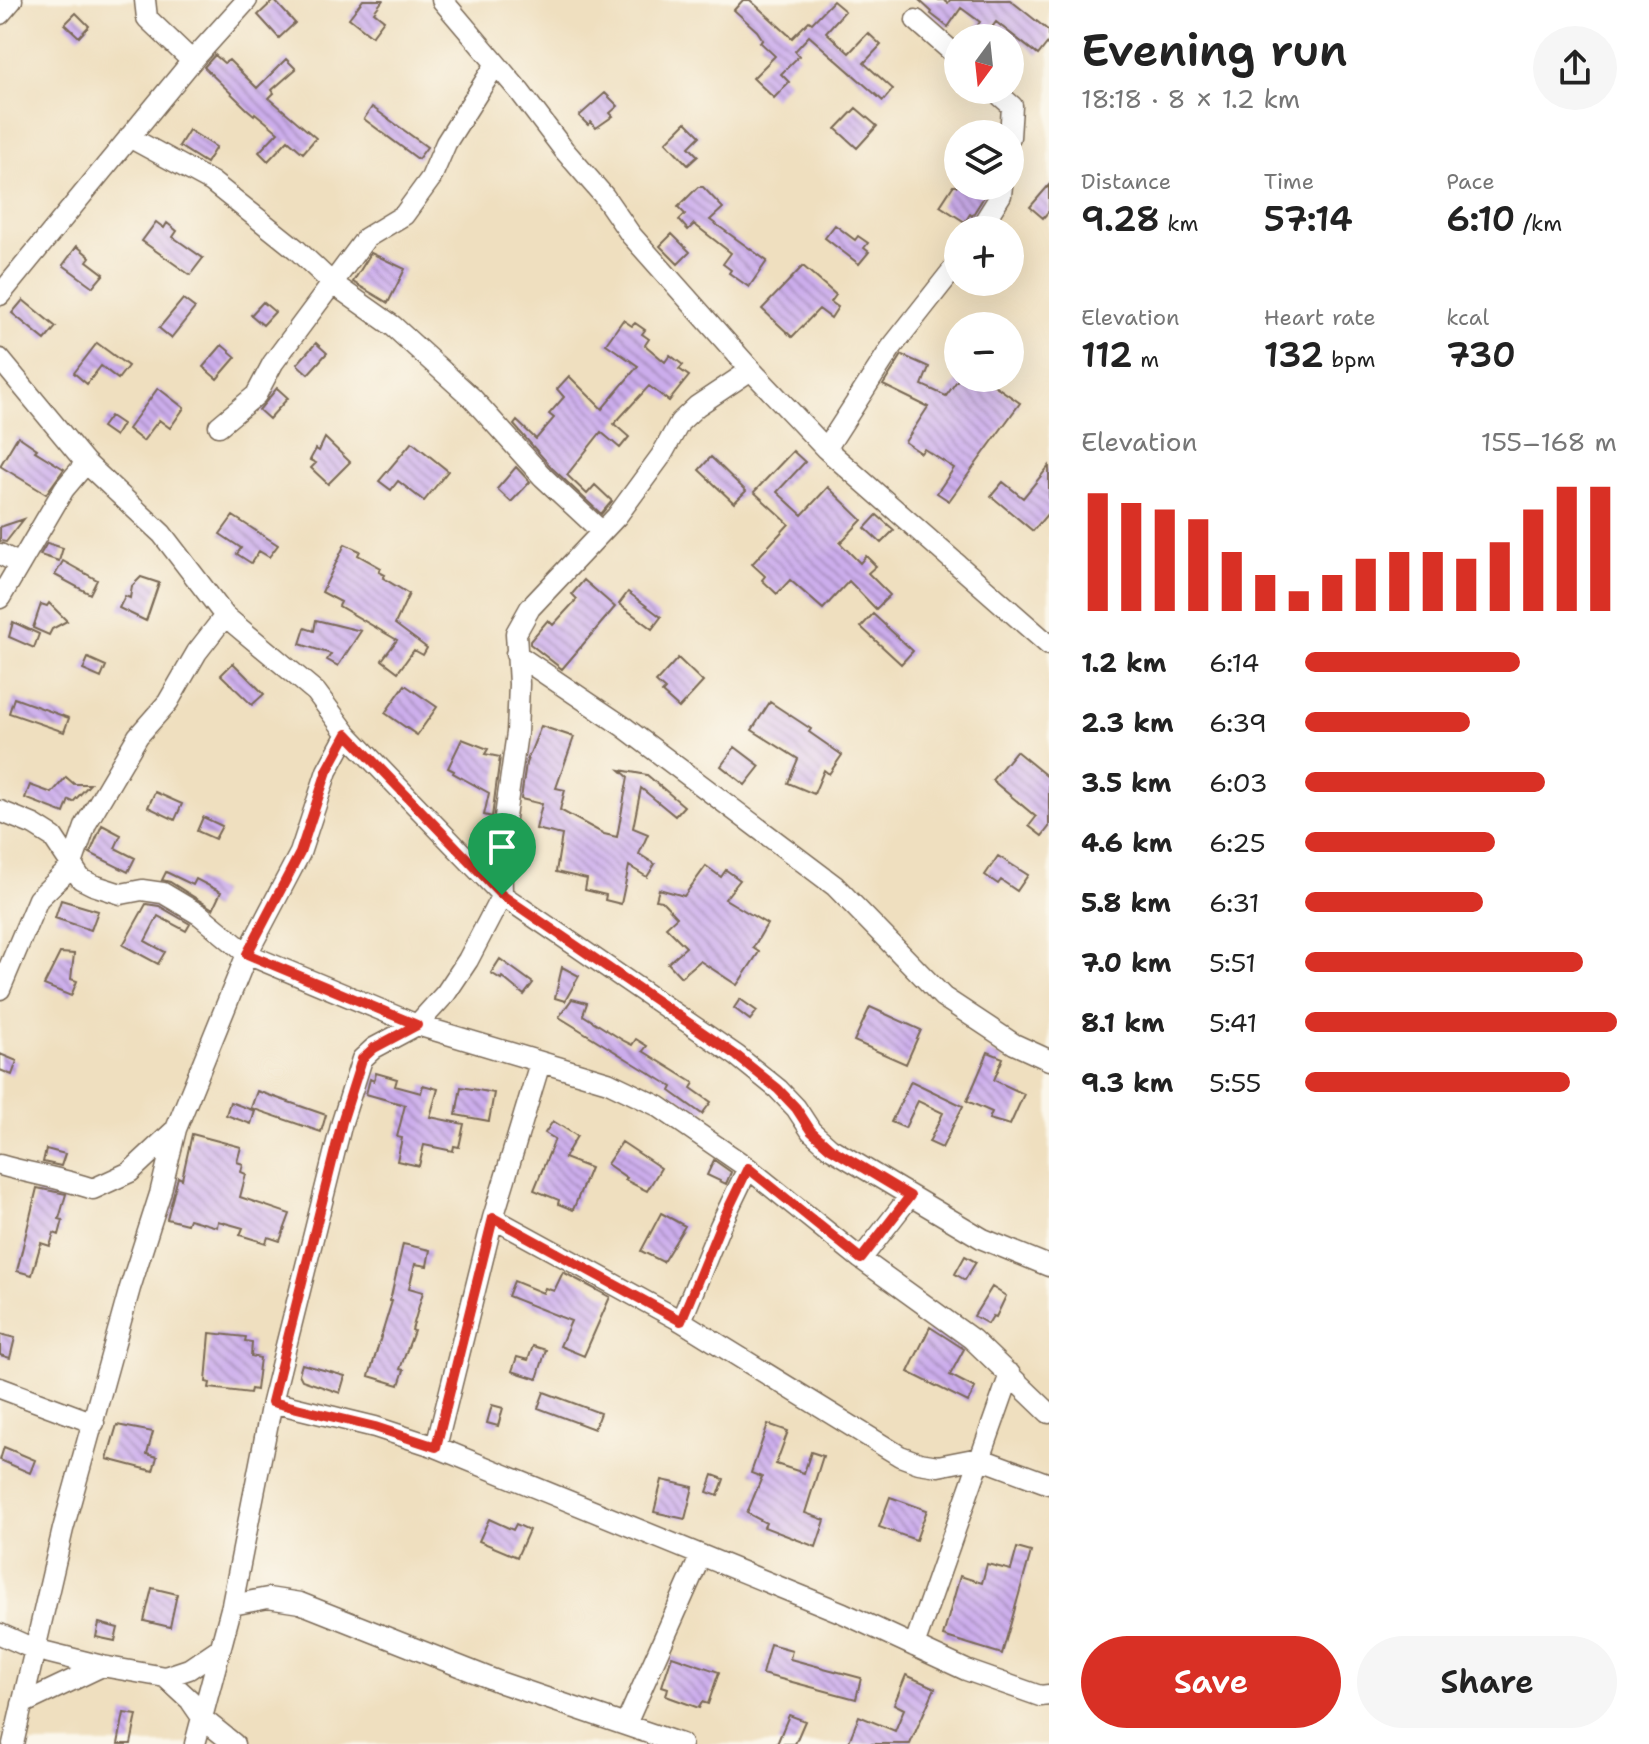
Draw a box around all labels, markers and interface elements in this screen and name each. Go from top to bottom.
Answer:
text: Evening run [1081,21,1348,80]
north arrow [944,24,1024,104]
map controls [944,24,1024,392]
button: share [1533,26,1617,110]
text: 18:18 · 8 × 1.2 km [1081,81,1300,116]
button: layers [944,120,1024,200]
text: Distance [1081,167,1171,196]
text: Time [1264,167,1314,196]
text: Pace [1446,167,1495,196]
text: 9.28 [1081,196,1160,242]
text: 57:14 [1264,196,1353,242]
text: 6:10 [1446,196,1515,242]
text: km [1160,209,1198,238]
text: /km [1515,209,1562,238]
button: + [944,216,1024,296]
text: Elevation [1081,303,1179,332]
text: Heart rate [1264,303,1376,332]
text: kcal [1446,303,1489,332]
button: − [944,312,1024,392]
text: 112 [1081,332,1133,378]
text: 132 [1264,332,1324,378]
text: 730 [1446,332,1516,378]
text: m [1133,345,1159,374]
text: bpm [1324,345,1376,374]
text: Elevation [1081,424,1197,459]
text: 155–168 m [1481,424,1617,459]
text: 1.2 km [1081,645,1166,680]
text: 6:14 [1209,645,1259,680]
text: 2.3 km [1081,705,1174,740]
text: 6:39 [1209,705,1267,740]
text: 3.5 km [1081,765,1172,800]
text: 6:03 [1209,765,1268,800]
pin [468,813,536,895]
icon: arrive [480,825,524,869]
text: 4.6 km [1081,825,1172,860]
text: 6:25 [1209,825,1266,860]
text: 5.8 km [1081,885,1171,920]
text: 6:31 [1209,885,1260,920]
text: 7.0 km [1081,945,1171,980]
text: 5:51 [1209,945,1256,980]
text: 8.1 km [1081,1005,1165,1040]
text: 5:41 [1209,1005,1257,1040]
text: 9.3 km [1081,1065,1173,1100]
text: 5:55 [1209,1065,1262,1100]
button: Save [1081,1636,1341,1728]
button: Share [1357,1636,1617,1728]

